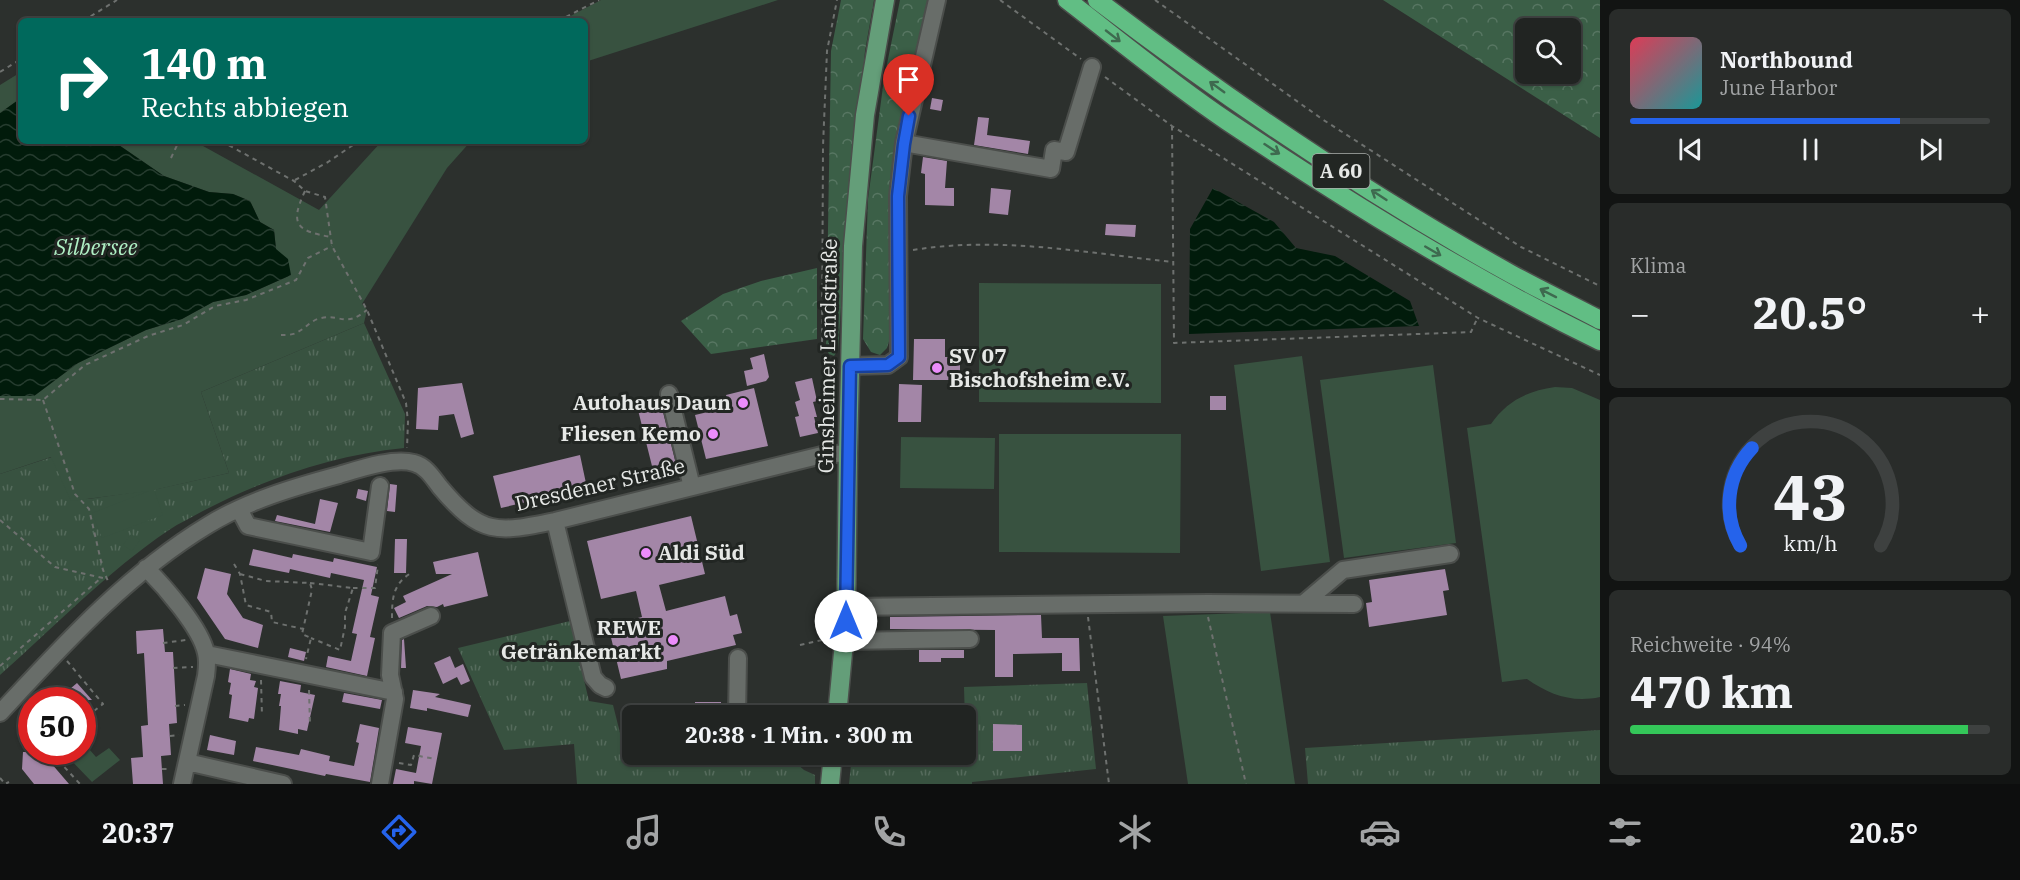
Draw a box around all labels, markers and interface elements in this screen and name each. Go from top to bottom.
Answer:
map controls [1515,18,1581,84]
button: search [1515,18,1581,84]
one-way arrow [1105,29,1121,42]
text: 140 m [141,36,267,91]
icon: right [42,42,120,120]
text: Northbound [1720,45,1853,74]
pin [883,54,934,116]
icon: arrive [892,63,925,96]
text: June Harbor [1720,74,1837,101]
one-way arrow [1210,81,1226,93]
text: Rechts abbiegen [141,89,349,124]
icon: previous [1674,133,1707,166]
icon: pause [1794,133,1827,166]
icon: next [1914,133,1947,166]
one-way arrow [1263,143,1280,156]
road number: A 60 [1312,154,1370,188]
one-way arrow [1372,189,1388,201]
water label: Silbersee [53,232,138,261]
street label: Ginsheimer Landstraße [811,238,843,474]
one-way arrow [1424,245,1441,257]
text: Klima [1630,252,1686,279]
text: 20.5° [1753,283,1867,341]
one-way arrow [1540,287,1557,299]
text: − [1630,292,1650,335]
text: + [1970,292,1990,335]
place label: SV 07 Bischofsheim e.V. [949,341,1130,393]
marker: SV 07 Bischofsheim e.V. [930,361,944,375]
place label: Autohaus Daun [573,388,731,416]
marker: Autohaus Daun [736,396,750,410]
place label: Fliesen Kemo [561,419,701,447]
marker: Fliesen Kemo [706,427,720,441]
street label: Dresdener Straße [512,451,688,517]
text: 43 [1773,456,1847,537]
text: km/h [1783,529,1837,557]
place label: Aldi Süd [658,538,745,566]
marker: Aldi Süd [639,546,653,560]
position arrow [814,589,878,653]
place label: REWE Getränkemarkt [501,613,661,665]
text: Reichweite · 94% [1630,631,1791,658]
marker: REWE Getränkemarkt [666,633,680,647]
text: 470 km [1630,662,1793,720]
speed limit sign: 50 [18,687,96,765]
text: 20:38 · 1 Min. · 300 m [685,720,913,749]
icon: directions [378,811,420,853]
icon: music [623,811,665,853]
icon: phone [868,811,910,853]
icon: climate [1114,811,1156,853]
icon: car [1359,811,1401,853]
icon: filters [1604,811,1646,853]
text: 20:37 [102,815,175,850]
text: 20.5° [1849,815,1918,850]

